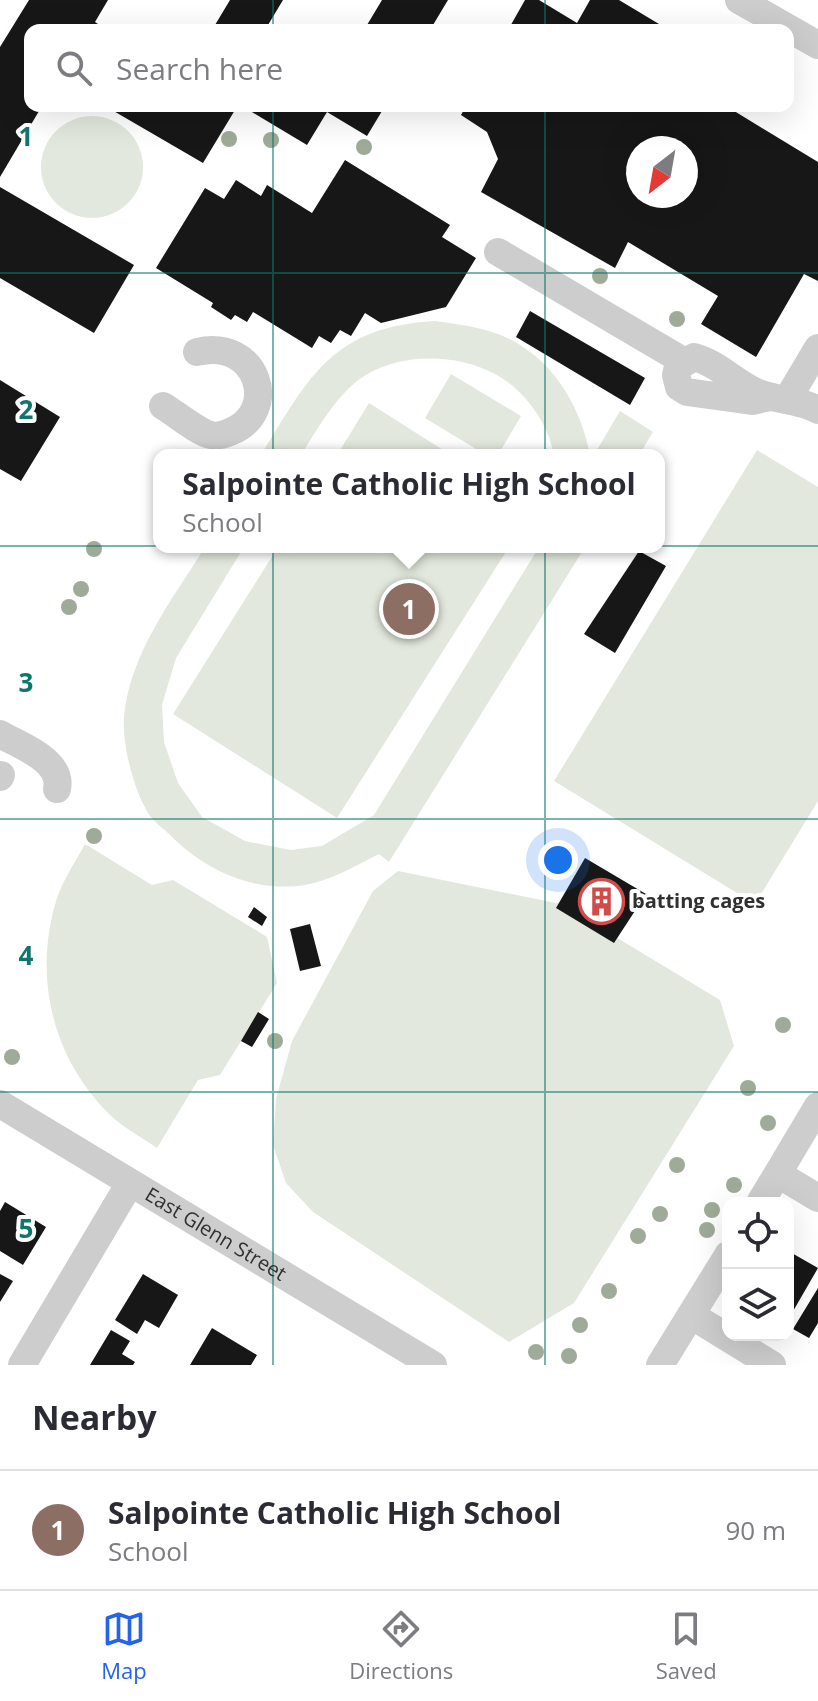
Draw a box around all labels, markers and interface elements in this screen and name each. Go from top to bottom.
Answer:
search box [24,24,794,112]
icon: search [52,46,96,90]
text: Search here [116,48,283,89]
text: 1 [19,118,33,154]
north arrow [626,136,698,208]
text: 2 [19,391,34,427]
popup [153,449,665,553]
text: Salpointe Catholic High School [182,463,636,504]
text: School [182,504,263,540]
pin: 1 [383,579,435,639]
text: 3 [19,664,33,700]
your location [538,840,578,880]
building icon: batting cages [577,877,625,925]
place label: batting cages [632,887,765,914]
text: 4 [19,937,34,973]
street label: East Glenn Street [140,1181,292,1287]
map controls [722,1197,794,1341]
button: locate [722,1197,794,1269]
text: 5 [19,1210,33,1246]
button: layers [722,1269,794,1341]
text: Nearby [32,1394,157,1440]
text: Salpointe Catholic High School [108,1492,561,1533]
text: 1 [51,1512,65,1548]
text: 90 m [725,1512,786,1548]
text: School [108,1533,189,1569]
tab: Map [101,1607,147,1685]
tab: Directions [349,1607,453,1685]
tab: Saved [656,1607,717,1685]

